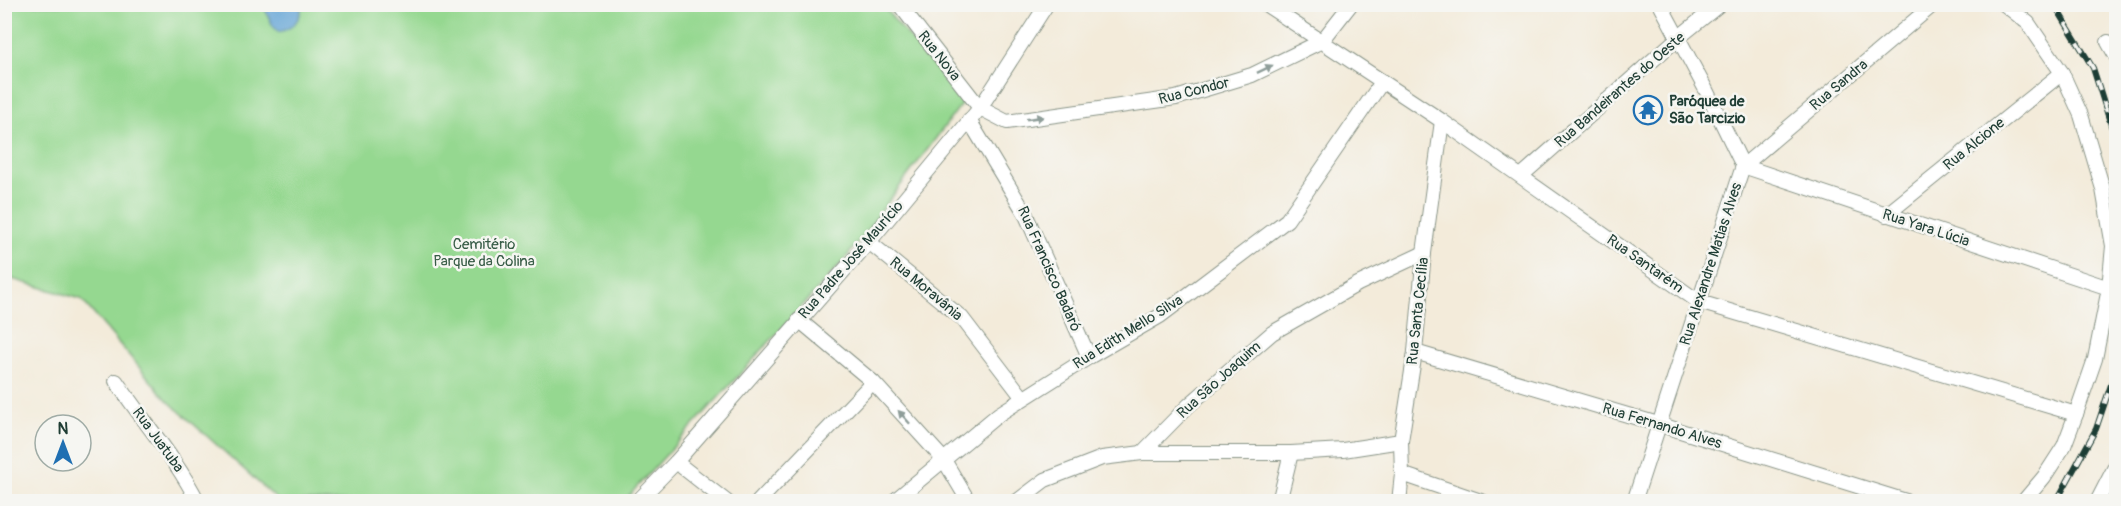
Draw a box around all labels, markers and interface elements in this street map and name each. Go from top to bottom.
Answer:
street label: Rua Nova [914,27,964,85]
street label: Rua Bandeirantes do Oeste [1551,28,1690,152]
street label: Rua Sandra [1806,55,1872,115]
one-way arrow [1257,64,1274,73]
street label: Rua Condor [1156,73,1232,109]
place label: Paróquea de São Tarcizio [1669,92,1745,128]
temple icon: Paróquea de São Tarcizio [1632,94,1664,126]
one-way arrow [1025,113,1044,122]
street label: Rua Alcione [1939,113,2009,175]
street label: Rua Alexandre Matias Alves [1676,180,1746,348]
street label: Rua Padre José Maurício [795,197,907,323]
street label: Rua Francisco Badaró [1013,203,1085,335]
street label: Rua Yara Lúcia [1880,205,1972,251]
street label: Rua Santarém [1603,230,1687,298]
park label: Cemitério Parque da Colina [433,235,535,271]
street label: Rua Moravânia [886,253,966,325]
street label: Rua Santa Cecília [1403,256,1433,366]
street label: Rua Edith Mello Silva [1070,291,1186,373]
street label: Rua São Joaquim [1173,337,1265,423]
street label: Rua Fernando Alves [1600,399,1724,453]
street label: Rua Juatuba [128,404,188,476]
one-way arrow [897,409,911,424]
north arrow [33,413,93,473]
text: N [58,419,69,439]

